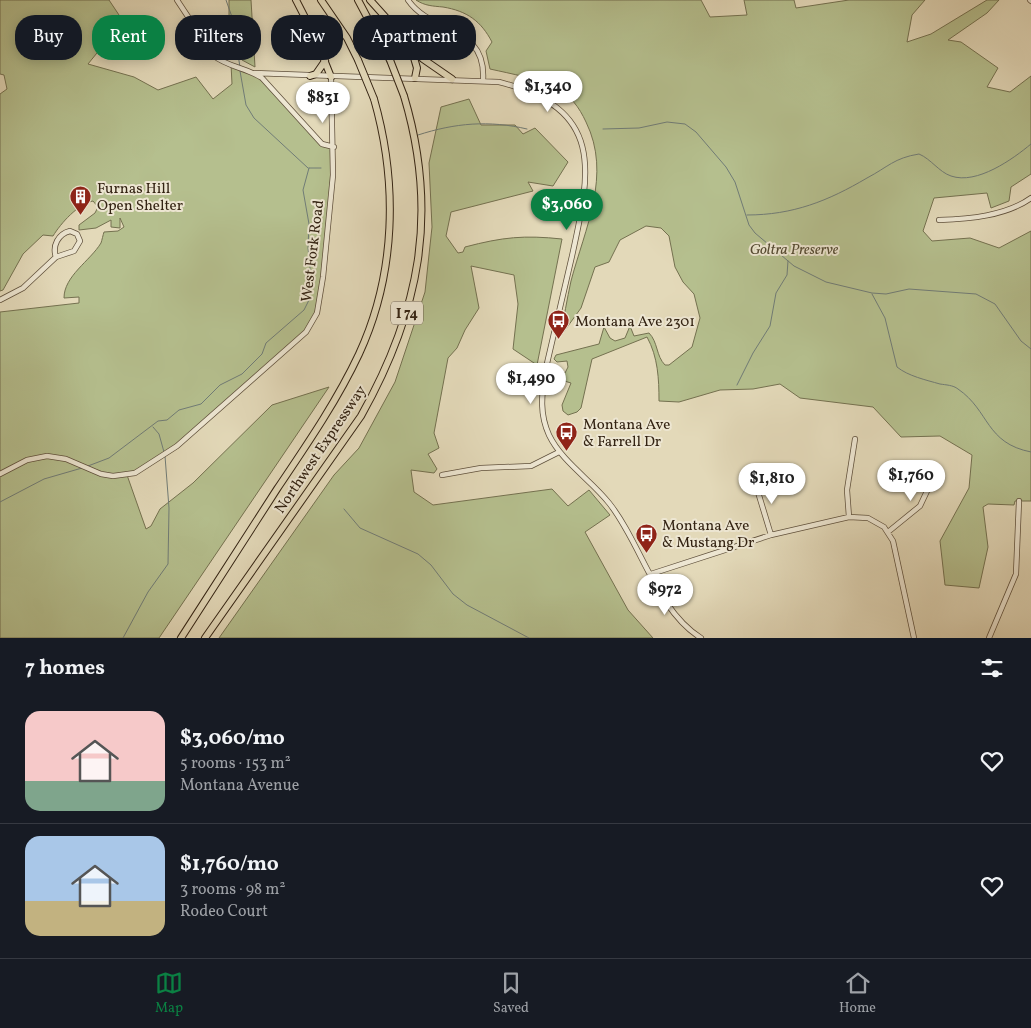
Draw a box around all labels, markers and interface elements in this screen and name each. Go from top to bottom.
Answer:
chip: Buy [15,15,82,60]
chip: Rent [92,15,165,60]
chip: Filters [175,15,261,60]
chip: New [271,15,343,60]
chip: Apartment [353,15,476,60]
pin: $1,340 [507,70,589,113]
text: $1,340 [524,76,572,98]
pin: $831 [293,82,353,124]
text: $831 [307,87,339,109]
place label: Furnas Hill Open Shelter [97,179,183,217]
building icon: Furnas Hill Open Shelter [69,185,93,216]
pin: $3,060 [526,188,608,231]
text: $3,060 [542,194,592,216]
street label: West Fork Road [297,199,330,303]
park label: Goltra Preserve [750,240,839,261]
road number: I 74 [391,302,423,324]
bus stop icon: Montana Ave 2301 [547,309,571,340]
place label: Montana Ave 2301 [575,312,695,333]
pin: $1,490 [490,362,572,405]
text: $1,490 [507,368,555,390]
street label: Northwest Expressway [270,382,372,518]
place label: Montana Ave & Farrell Dr [583,415,670,453]
bus stop icon: Montana Ave & Farrell Dr [555,421,579,452]
pin: $1,760 [870,460,952,502]
pin: $1,810 [731,462,813,505]
text: $1,760 [888,465,934,487]
text: $1,810 [750,468,795,490]
place label: Montana Ave & Mustang Dr [662,516,754,554]
bus stop icon: Montana Ave & Mustang Dr [634,522,658,553]
pin: $972 [635,574,695,616]
text: $972 [648,579,682,601]
text: 7 homes [25,654,105,683]
icon: filters [978,654,1006,682]
text: $3,060/mo [180,724,285,753]
icon: home [65,731,125,791]
icon: heart [978,747,1006,775]
text: 5 rooms · 153 m² [180,753,291,775]
text: Montana Avenue [180,775,299,797]
text: $1,760/mo [180,850,279,879]
icon: home [65,856,125,916]
icon: heart [978,872,1006,900]
text: 3 rooms · 98 m² [180,879,285,901]
text: Rodeo Court [180,901,268,923]
tab: Map [155,969,183,1018]
tab: Saved [493,969,529,1018]
tab: Home [839,969,876,1018]

